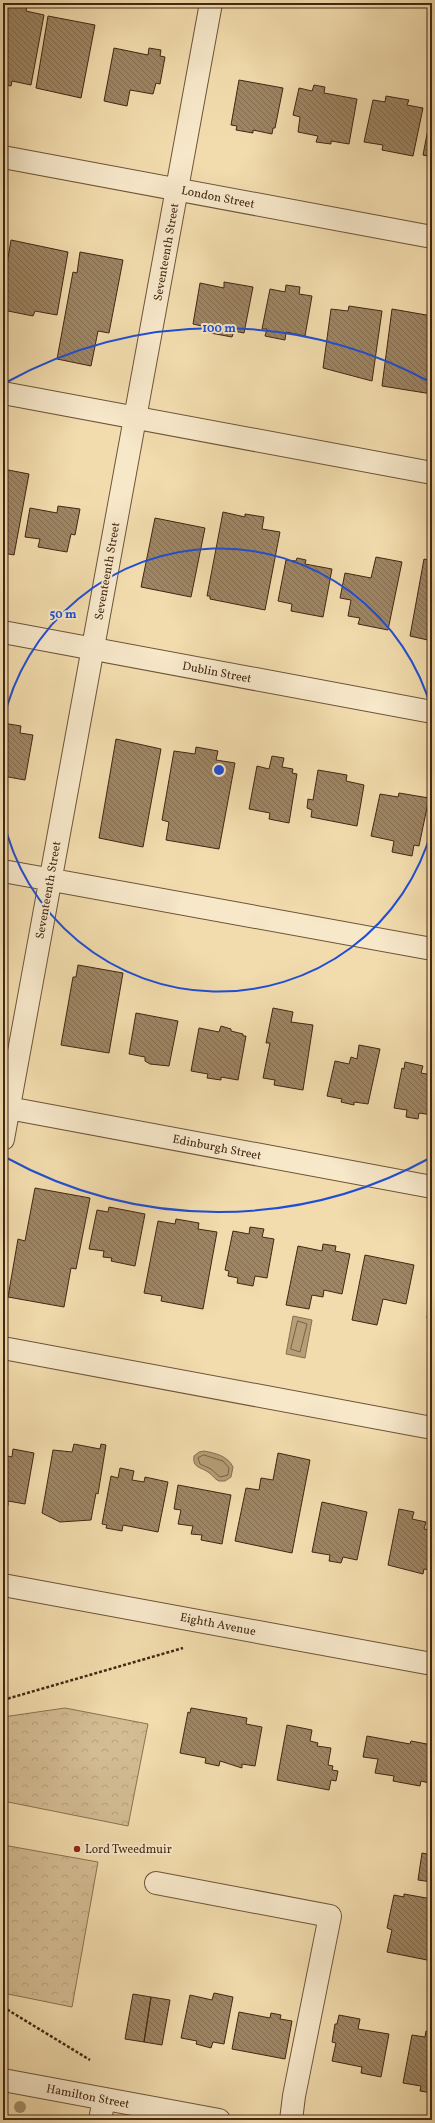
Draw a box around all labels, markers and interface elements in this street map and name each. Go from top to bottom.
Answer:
street label: London Street [180,183,256,213]
street label: Seventeenth Street [151,202,183,302]
text: 100 m [202,321,236,337]
street label: Seventeenth Street [92,521,124,621]
text: 50 m [49,607,77,623]
street label: Dublin Street [181,658,253,688]
centre of rings [212,763,226,777]
street label: Seventeenth Street [33,840,65,940]
street label: Edinburgh Street [171,1132,263,1164]
street label: Eighth Avenue [178,1610,257,1640]
place label: Lord Tweedmuir [85,1842,172,1858]
marker: Lord Tweedmuir [72,1844,82,1854]
street label: Hamilton Street [45,2081,131,2113]

